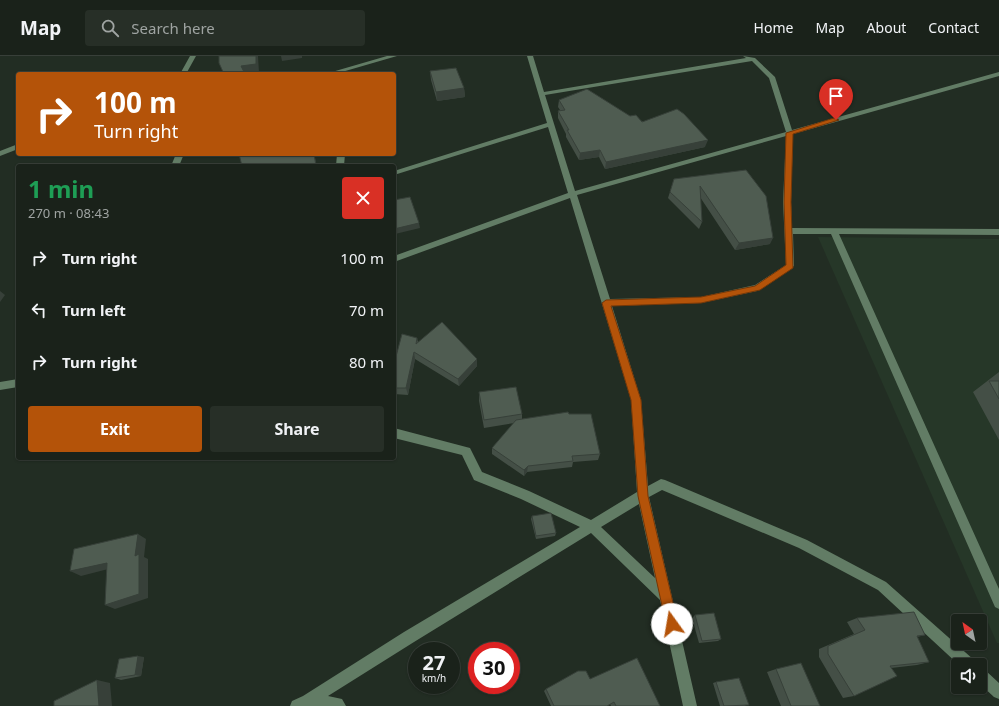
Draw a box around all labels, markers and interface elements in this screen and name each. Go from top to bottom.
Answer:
search box [85,10,365,46]
text: Map [20,15,61,41]
icon: search [99,17,121,39]
text: Search here [131,18,215,38]
text: Home [754,18,793,37]
text: Map [815,18,845,37]
text: About [867,18,906,37]
text: Contact [928,18,979,37]
pin [819,79,853,120]
text: 100 m [94,83,177,121]
icon: arrive [825,85,847,107]
icon: right [28,88,80,140]
text: Turn right [94,119,178,143]
text: 1 min [28,172,94,205]
button: close [342,177,384,219]
text: 270 m · 08:43 [28,204,109,222]
icon: right [28,247,50,269]
text: Turn right [62,248,137,268]
text: 100 m [340,248,384,268]
icon: left [28,299,50,321]
text: Turn left [62,300,126,320]
text: 70 m [349,300,384,320]
icon: right [28,351,50,373]
text: Turn right [62,352,137,372]
text: 80 m [349,352,384,372]
button: Exit [28,406,202,452]
button: Share [210,406,384,452]
position arrow [651,603,693,645]
north arrow [951,614,987,650]
map controls [951,614,987,694]
speed limit sign: 30 [468,642,520,694]
text: 27 [423,649,445,676]
button: sound [951,658,987,694]
text: km/h [422,671,446,685]

